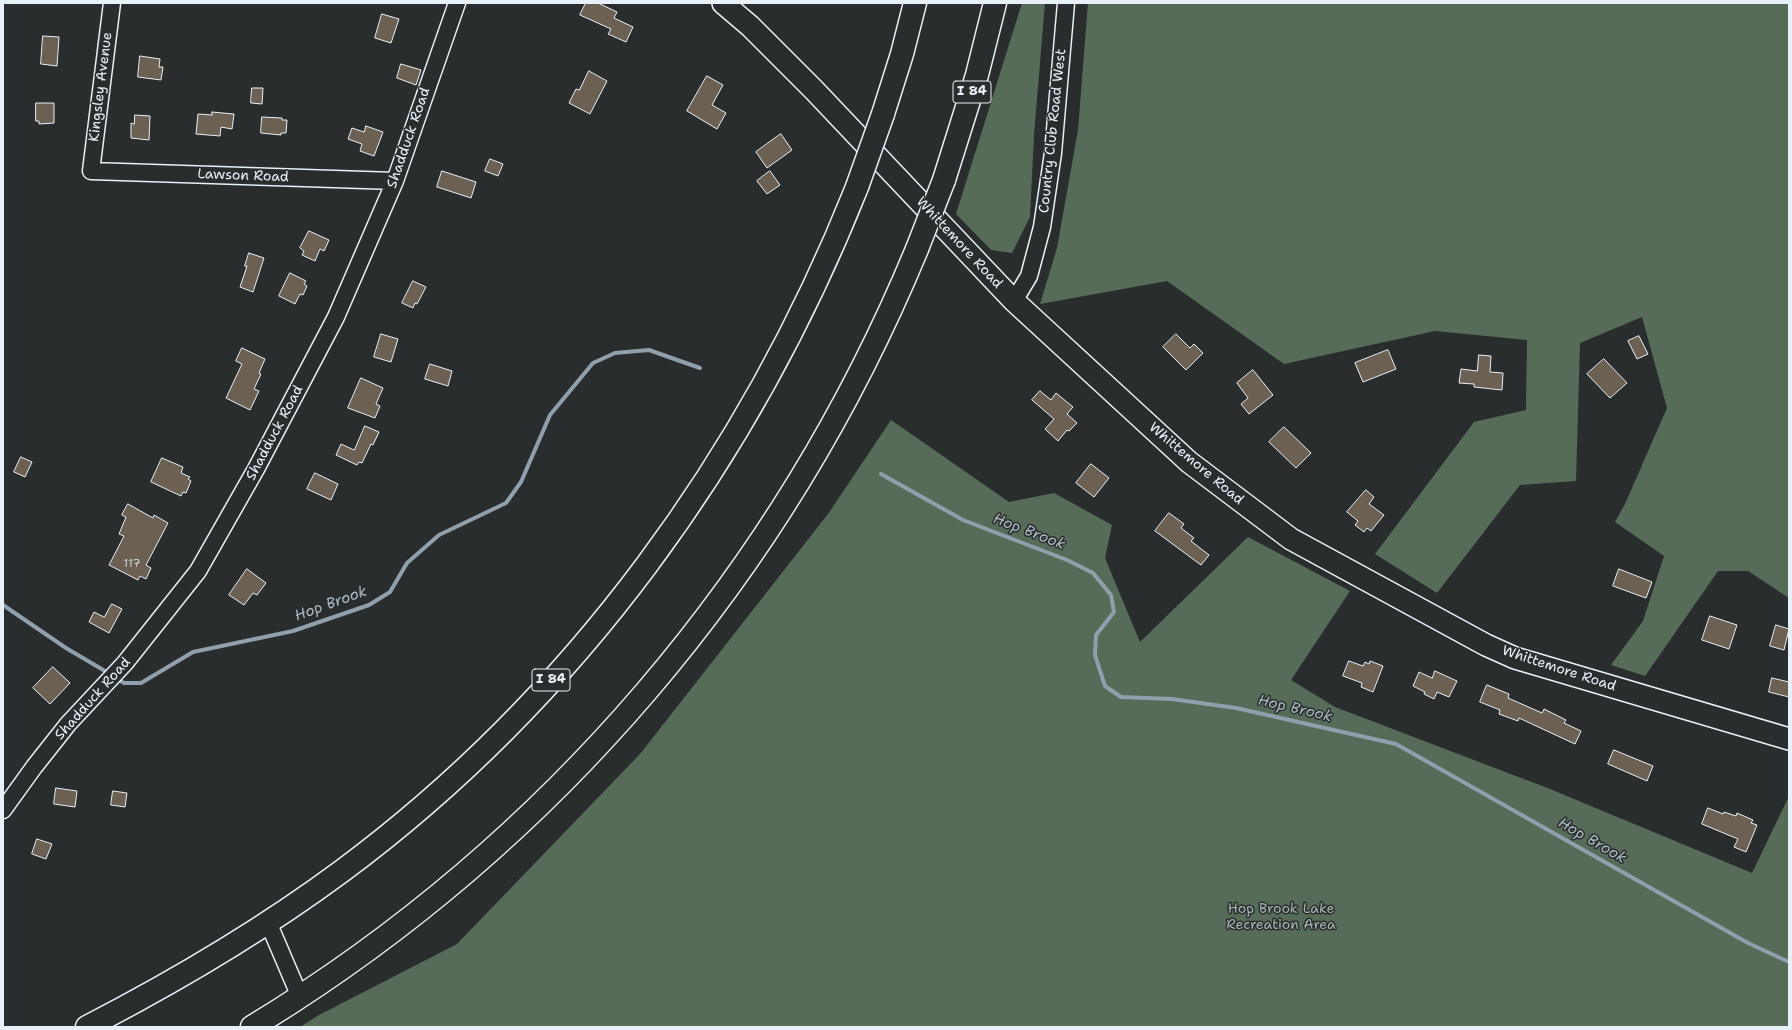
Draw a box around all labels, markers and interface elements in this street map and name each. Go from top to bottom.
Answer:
street label: Kingsley Avenue [86,31,116,143]
street label: Country Club Road West [1036,48,1070,214]
road number: I 84 [953,81,991,103]
street label: Shadduck Road [384,86,434,190]
street label: Lawson Road [197,166,289,186]
street label: Whittemore Road [912,194,1006,292]
street label: Shadduck Road [243,383,307,483]
street label: Whittemore Road [1145,419,1247,509]
water label: Hop Brook [990,510,1068,554]
house number: 117 [123,557,141,571]
water label: Hop Brook [292,583,370,625]
street label: Whittemore Road [1500,643,1618,695]
street label: Shadduck Road [52,654,134,744]
road number: I 84 [532,669,570,691]
water label: Hop Brook [1256,692,1334,726]
water label: Hop Brook [1555,814,1629,868]
park label: Hop Brook Lake Recreation Area [1226,901,1336,934]

